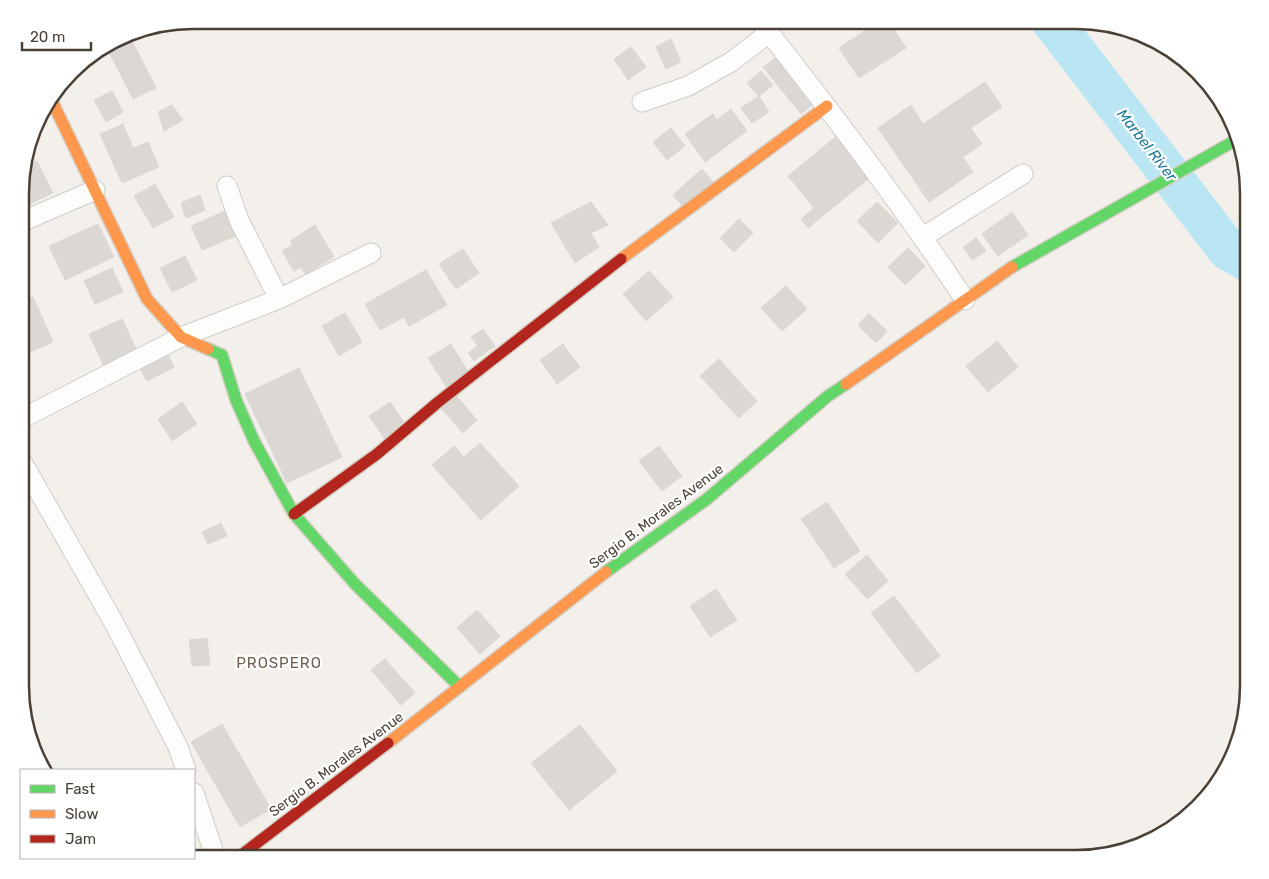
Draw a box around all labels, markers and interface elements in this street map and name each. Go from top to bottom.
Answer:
scale bar [22,20,91,52]
text: 20 m [30,28,65,46]
water label: Marbel River [1113,105,1182,186]
street label: Sergio B. Morales Avenue [586,460,727,572]
district label: PROSPERO [236,654,322,672]
street label: Sergio B. Morales Avenue [266,708,407,820]
legend [20,769,195,859]
text: Fast [65,780,95,798]
text: Slow [65,805,98,823]
text: Jam [65,830,96,848]

